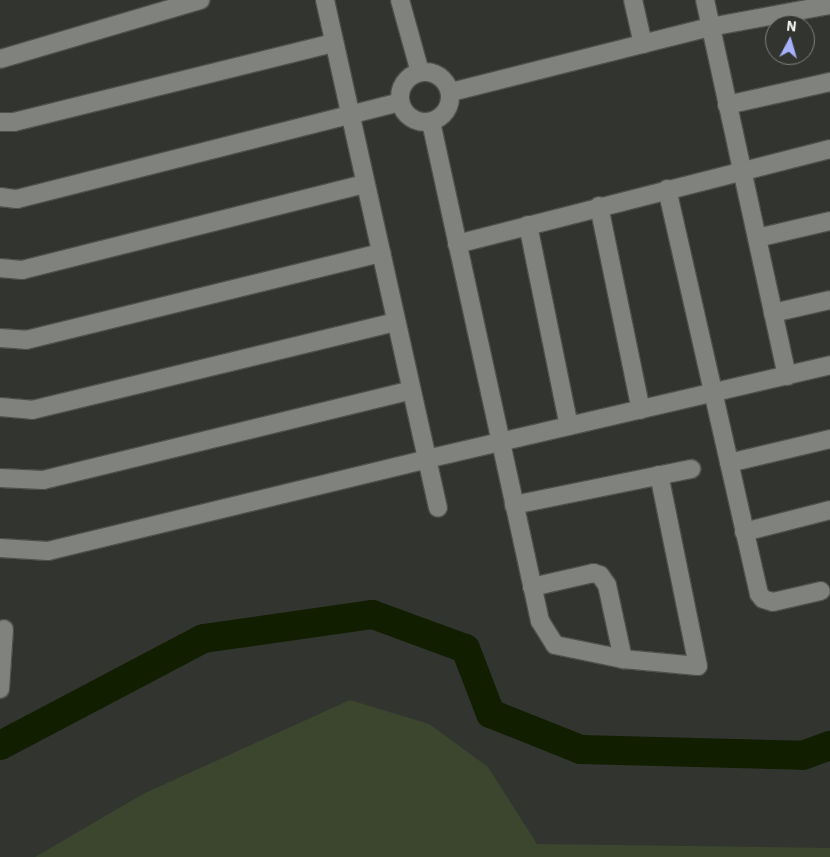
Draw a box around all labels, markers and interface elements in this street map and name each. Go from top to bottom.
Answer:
north arrow [765,15,815,65]
text: N [785,17,797,36]

